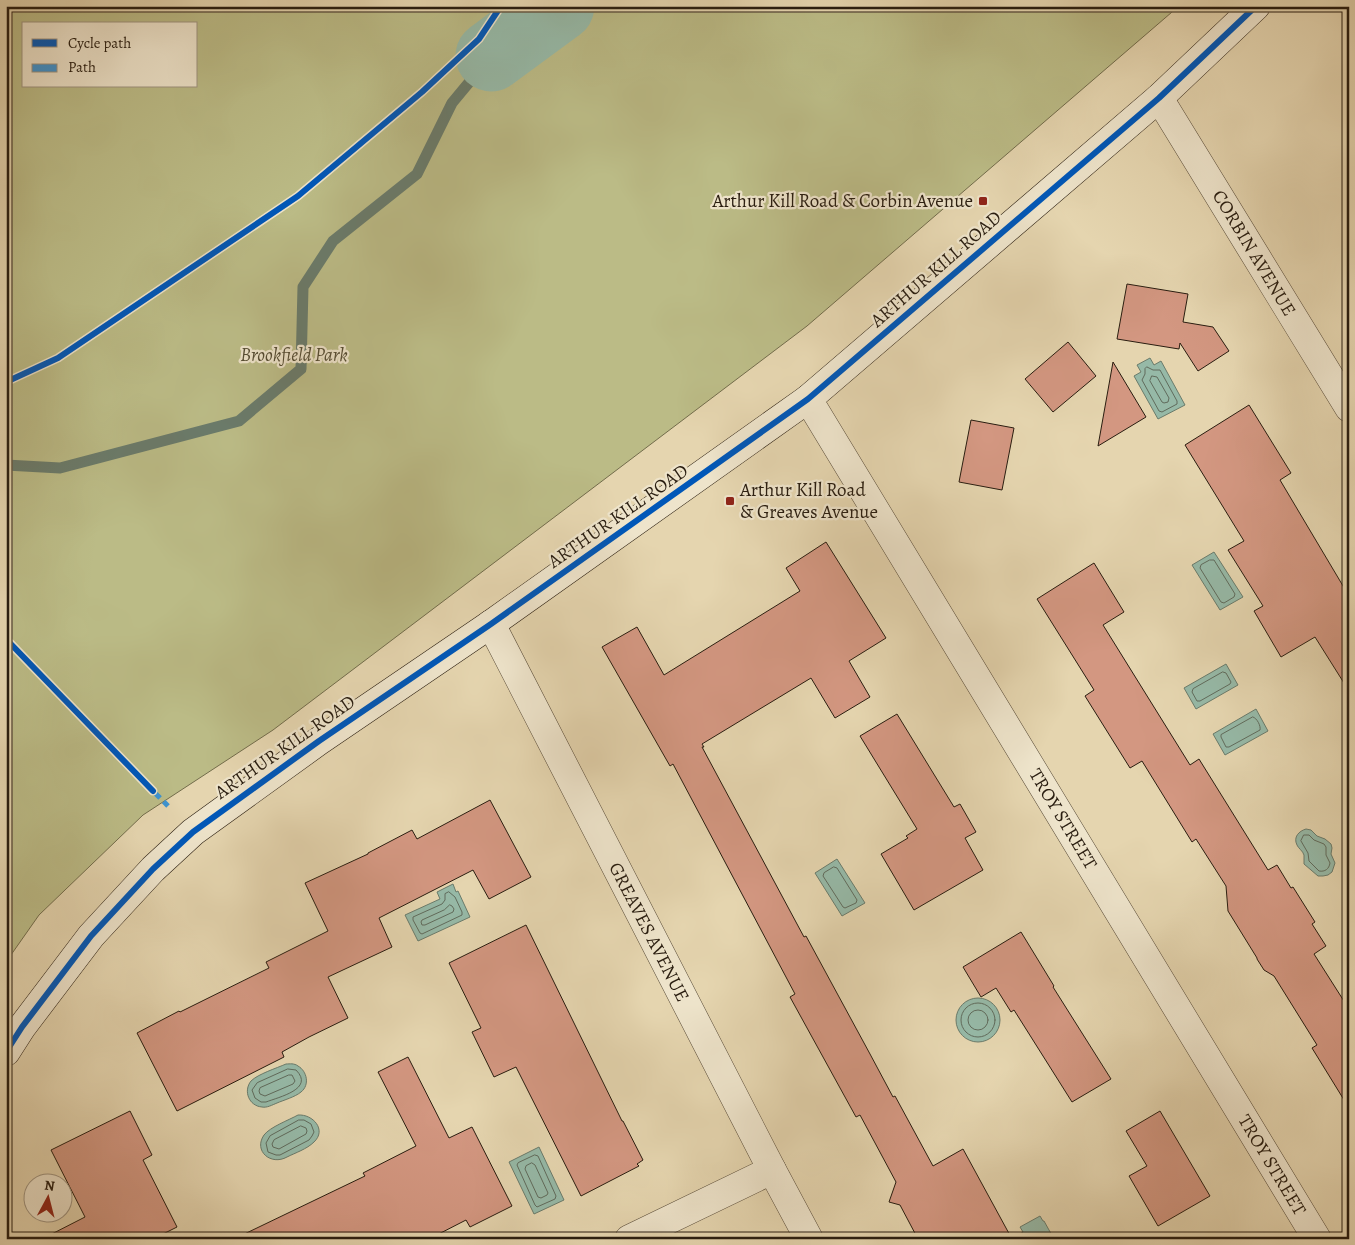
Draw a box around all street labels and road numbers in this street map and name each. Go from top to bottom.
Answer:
street label: CORBIN AVENUE [1206,185,1302,321]
street label: ARTHUR KILL ROAD [864,205,1007,334]
street label: ARTHUR KILL ROAD [542,458,693,575]
street label: ARTHUR KILL ROAD [209,689,360,806]
street label: TROY STREET [1023,764,1104,875]
street label: GREAVES AVENUE [603,858,695,1006]
street label: TROY STREET [1232,1110,1313,1221]

